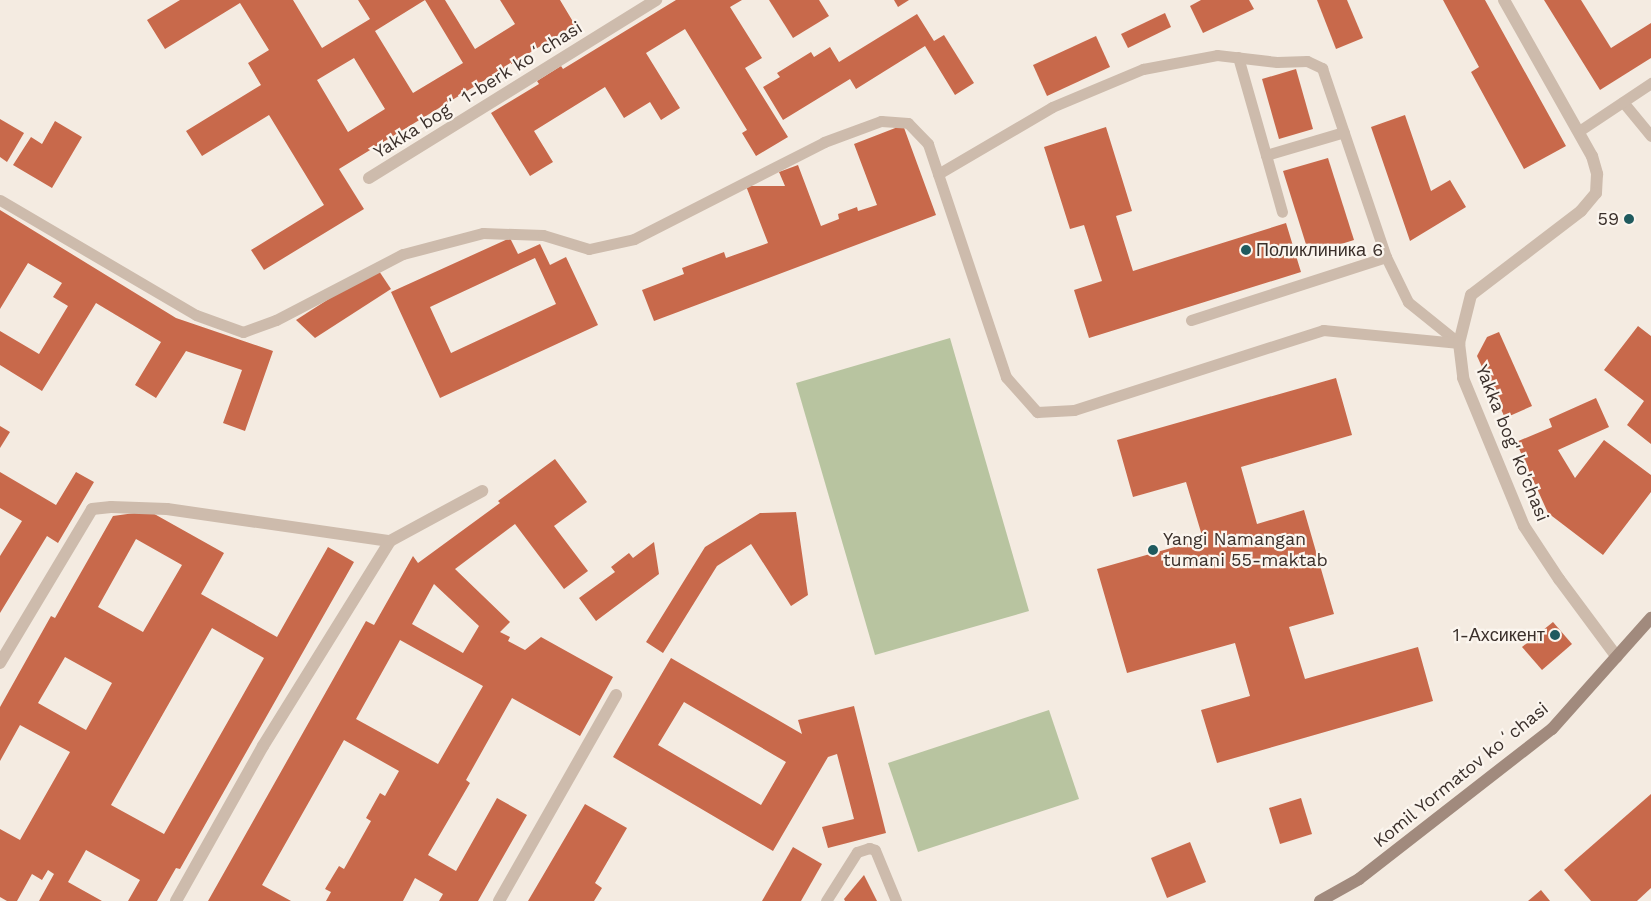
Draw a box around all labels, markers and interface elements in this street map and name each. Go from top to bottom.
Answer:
street label: Yakka bogʻ 1-berk koʻchasi [369,17,587,163]
place label: 59 [1597,208,1619,230]
marker: 59 [1623,213,1635,225]
place label: Поликлиника 6 [1256,239,1383,261]
marker: Поликлиника 6 [1240,244,1252,256]
street label: Yakka bog' ko'chasi [1471,361,1553,525]
place label: Yangi Namangan tumani 55-maktab [1163,529,1328,572]
marker: Yangi Namangan tumani 55-maktab [1147,544,1159,556]
place label: 1-Ахсикент [1453,624,1545,646]
marker: 1-Ахсикент [1549,629,1561,641]
street label: Komil Yormatov koʻchasi [1368,697,1554,853]

